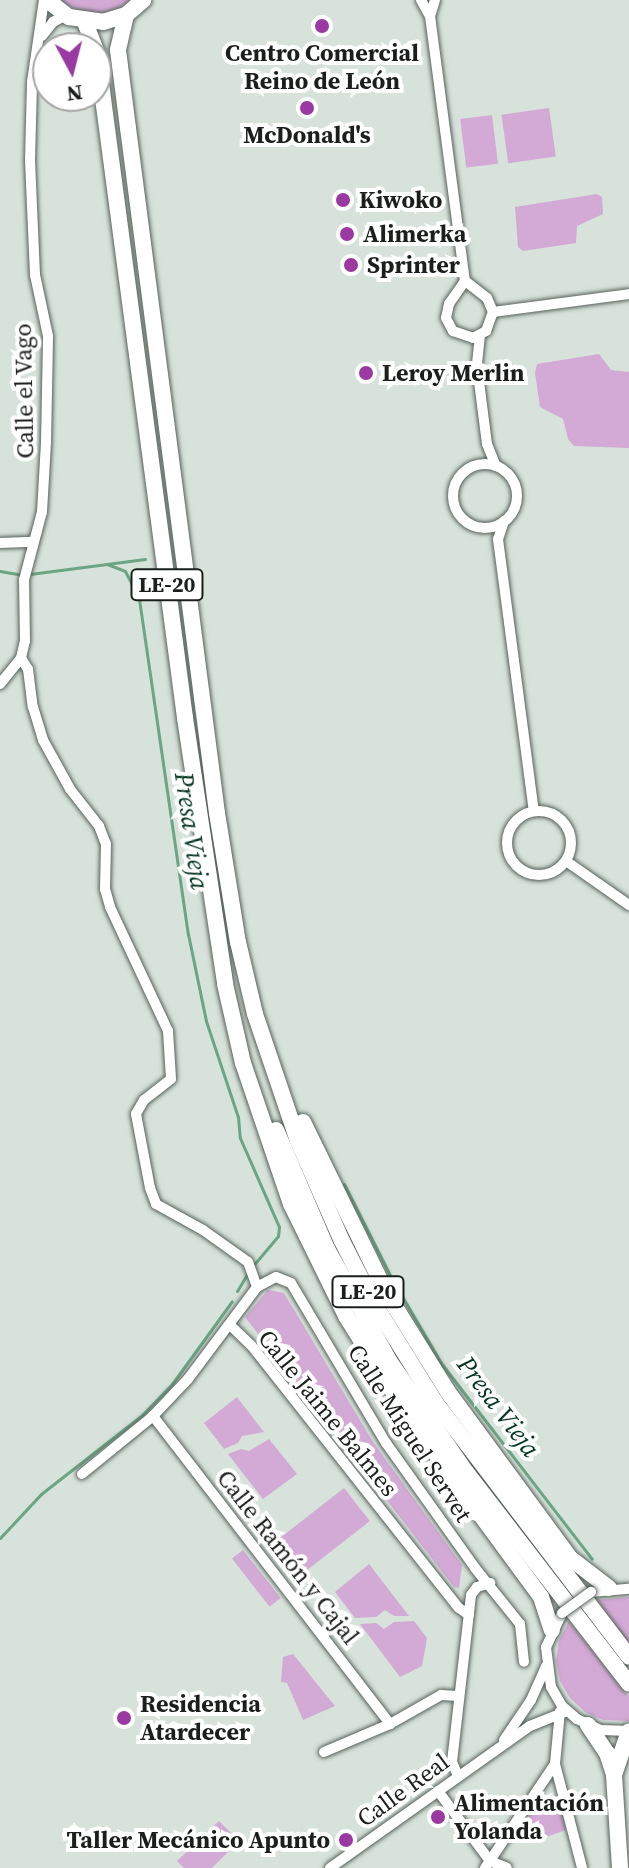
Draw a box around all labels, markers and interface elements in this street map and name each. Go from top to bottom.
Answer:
marker: Centro Comercial Reino de León [313,17,331,35]
north arrow [32,32,112,112]
place label: Centro Comercial Reino de León [225,39,419,95]
text: N [65,78,84,110]
marker: McDonald's [298,99,316,117]
place label: McDonald's [243,121,371,149]
place label: Kiwoko [359,186,442,214]
marker: Kiwoko [334,191,352,209]
place label: Alimerka [363,220,466,248]
marker: Alimerka [338,225,356,243]
place label: Sprinter [367,251,460,279]
marker: Sprinter [342,256,360,274]
street label: Calle el Vago [8,323,40,459]
place label: Leroy Merlin [382,359,524,387]
marker: Leroy Merlin [357,364,375,382]
road number: LE-20 [129,567,205,603]
water label: Presa Vieja [167,770,215,892]
road number: LE-20 [330,1274,406,1310]
street label: Calle Jaime Balmes [252,1324,404,1502]
street label: Calle Miguel Servet [342,1339,478,1527]
water label: Presa Vieja [450,1350,546,1464]
street label: Calle Ramón y Cajal [211,1464,365,1650]
place label: Residencia Atardecer [140,1690,261,1746]
marker: Residencia Atardecer [115,1709,133,1727]
street label: Calle Real [352,1747,454,1833]
place label: Alimentación Yolanda [454,1789,604,1845]
marker: Alimentación Yolanda [429,1808,447,1826]
place label: Taller Mecánico Apunto [66,1826,330,1854]
marker: Taller Mecánico Apunto [337,1831,355,1849]

